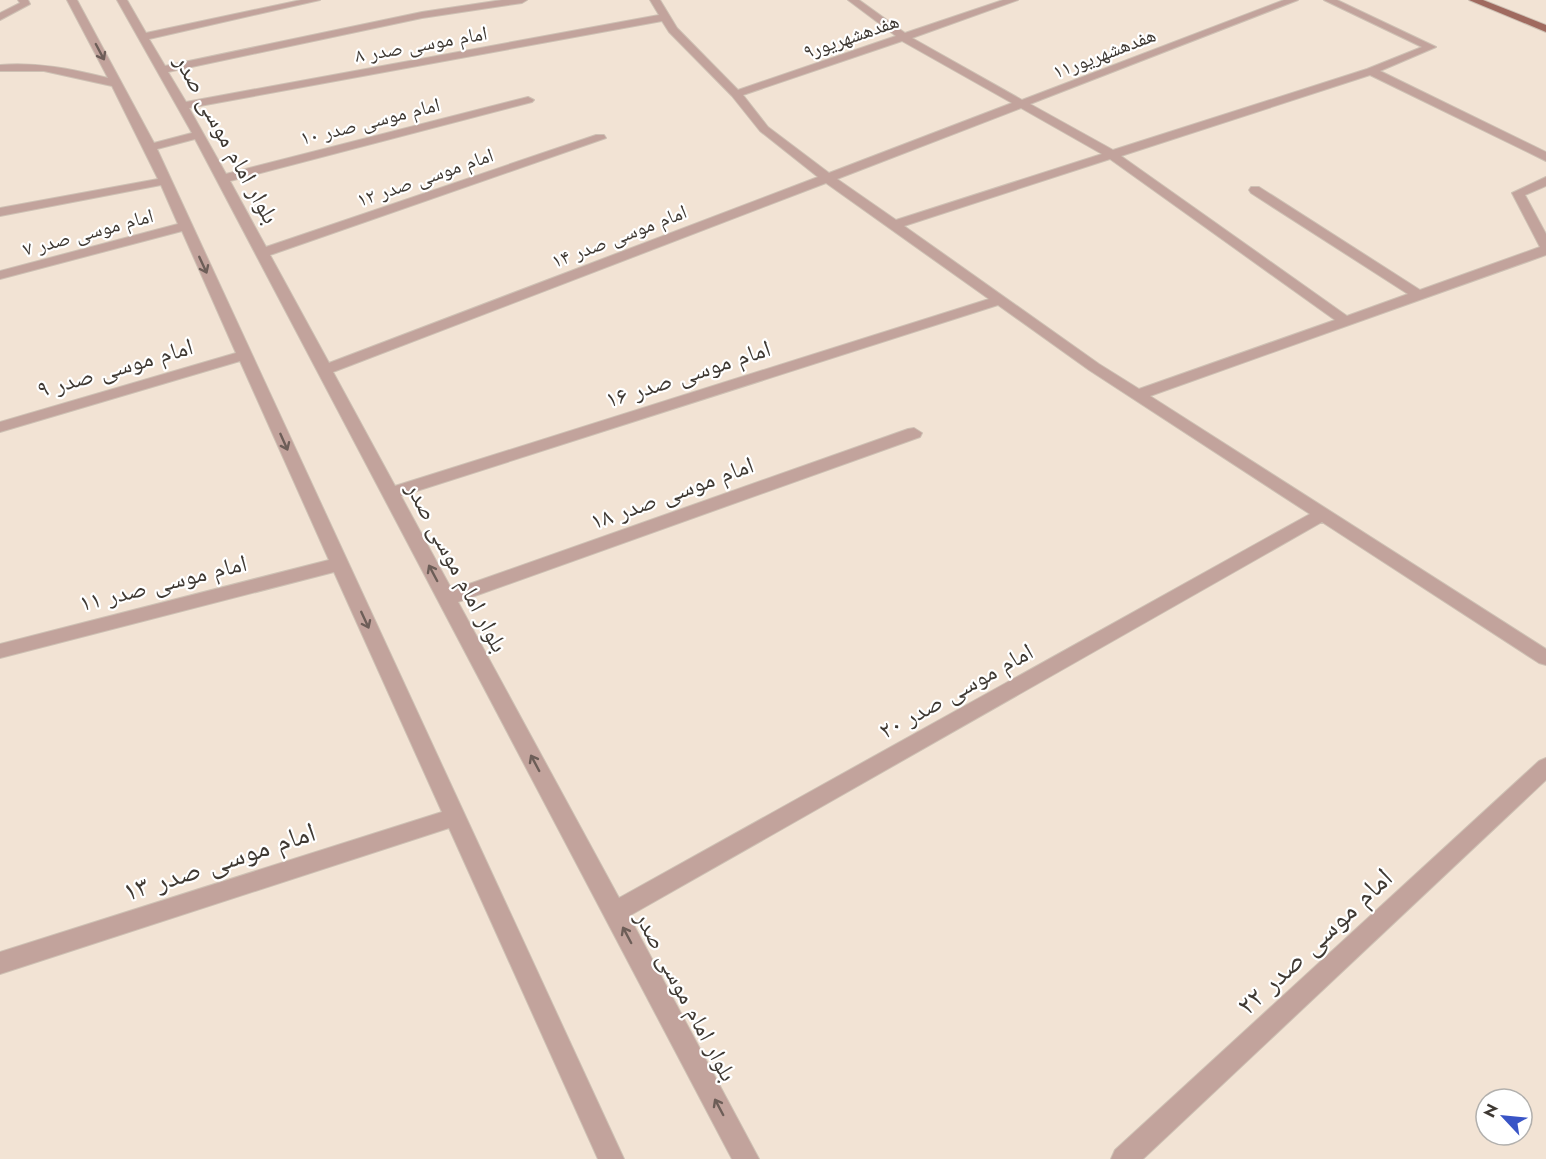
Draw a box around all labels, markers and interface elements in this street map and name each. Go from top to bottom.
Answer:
street label: هفدهشهریور۹ [799,7,903,66]
street label: امام موسی صدر ۸ [353,19,490,70]
street label: هفدهشهریور۱۱ [1048,21,1160,86]
one-way arrow [95,42,106,60]
street label: بلوار امام موسی صدر [166,47,288,230]
street label: امام موسی صدر ۱۰ [297,90,443,153]
street label: امام موسی صدر ۱۲ [353,140,497,214]
street label: امام موسی صدر ۱۴ [547,197,691,276]
street label: امام موسی صدر ۷ [20,201,157,264]
one-way arrow [198,255,209,273]
street label: امام موسی صدر ۹ [33,329,197,407]
street label: امام موسی صدر ۱۶ [601,330,775,417]
one-way arrow [279,433,290,451]
street label: امام موسی صدر ۱۸ [585,447,758,538]
street label: بلوار امام موسی صدر [397,474,517,658]
street label: امام موسی صدر ۱۱ [75,545,250,620]
one-way arrow [427,565,439,582]
one-way arrow [360,610,371,628]
street label: امام موسی صدر ۲۰ [872,634,1039,747]
one-way arrow [529,755,540,773]
street label: امام موسی صدر ۱۳ [118,811,321,912]
street label: امام موسی صدر ۲۲ [1227,858,1402,1025]
street label: بلوار امام موسی صدر [626,903,746,1087]
one-way arrow [621,927,632,945]
north arrow [1474,1087,1534,1147]
one-way arrow [713,1099,724,1117]
text: N [1478,1100,1504,1121]

